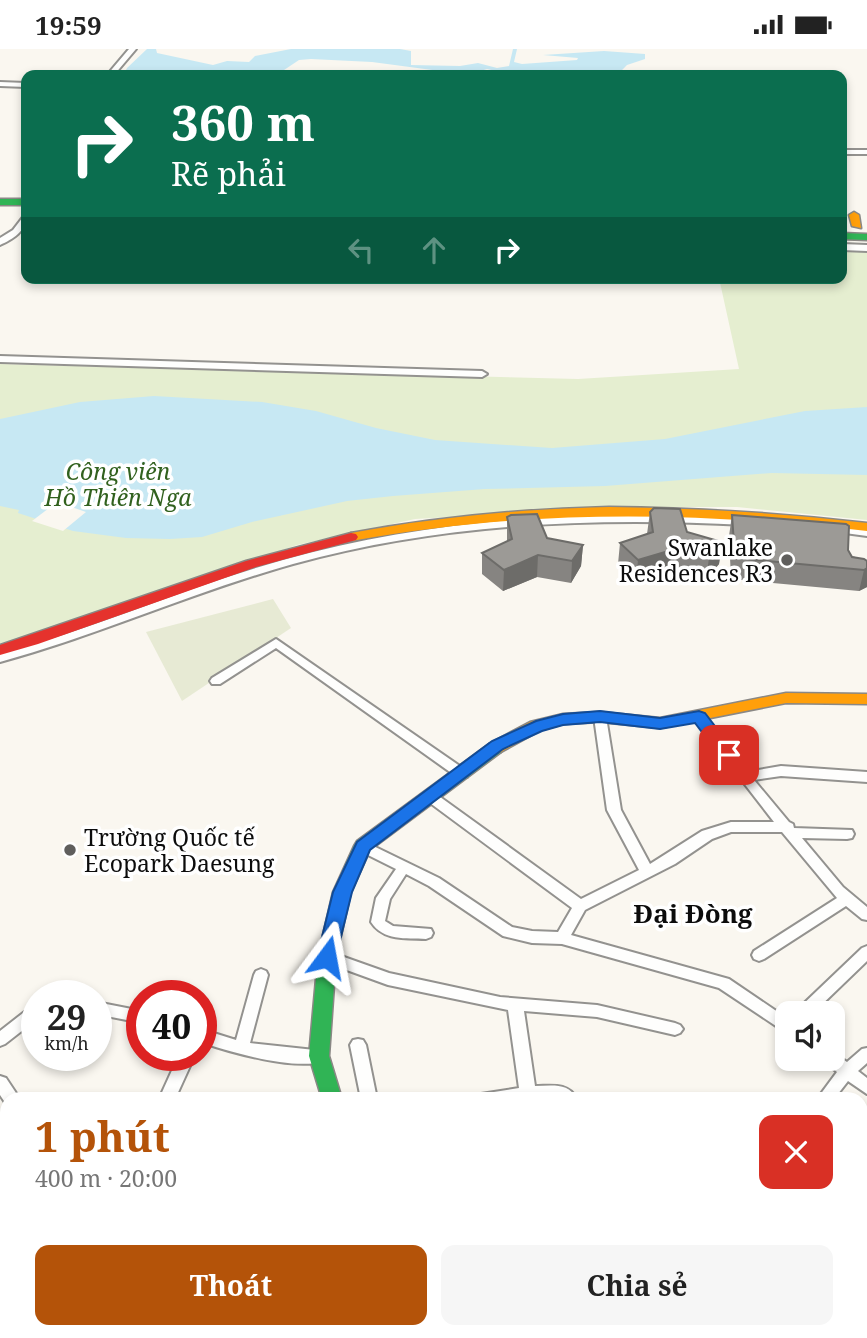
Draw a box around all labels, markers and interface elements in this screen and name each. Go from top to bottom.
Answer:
text: 19:59 [35,7,102,43]
text: 360 m [171,89,315,155]
icon: right [56,98,147,189]
text: Rẽ phải [171,152,286,195]
icon: left [342,231,380,269]
icon: ahead [415,231,453,269]
icon: right [488,231,526,269]
park label: Công viên Hồ Thiên Nga [43,455,192,513]
place label: Swanlake Residences R3 [619,531,773,589]
marker: Swanlake Residences R3 [779,552,795,568]
pin [699,725,759,785]
icon: arrive [710,736,748,774]
place label: Trường Quốc tế Ecopark Daesung [84,821,275,879]
marker: Trường Quốc tế Ecopark Daesung [62,842,78,858]
district label: Đại Đòng [633,895,753,931]
position arrow [290,920,364,994]
speed limit sign: 40 [126,980,217,1071]
text: 29 [47,993,86,1040]
map controls [775,1001,845,1071]
button: sound [775,1001,845,1071]
text: km/h [44,1031,89,1055]
text: 1 phút [35,1107,170,1164]
button: close [759,1115,833,1189]
text: 400 m · 20:00 [35,1162,177,1194]
button: Thoát [35,1245,427,1325]
button: Chia sẻ [441,1245,833,1325]

